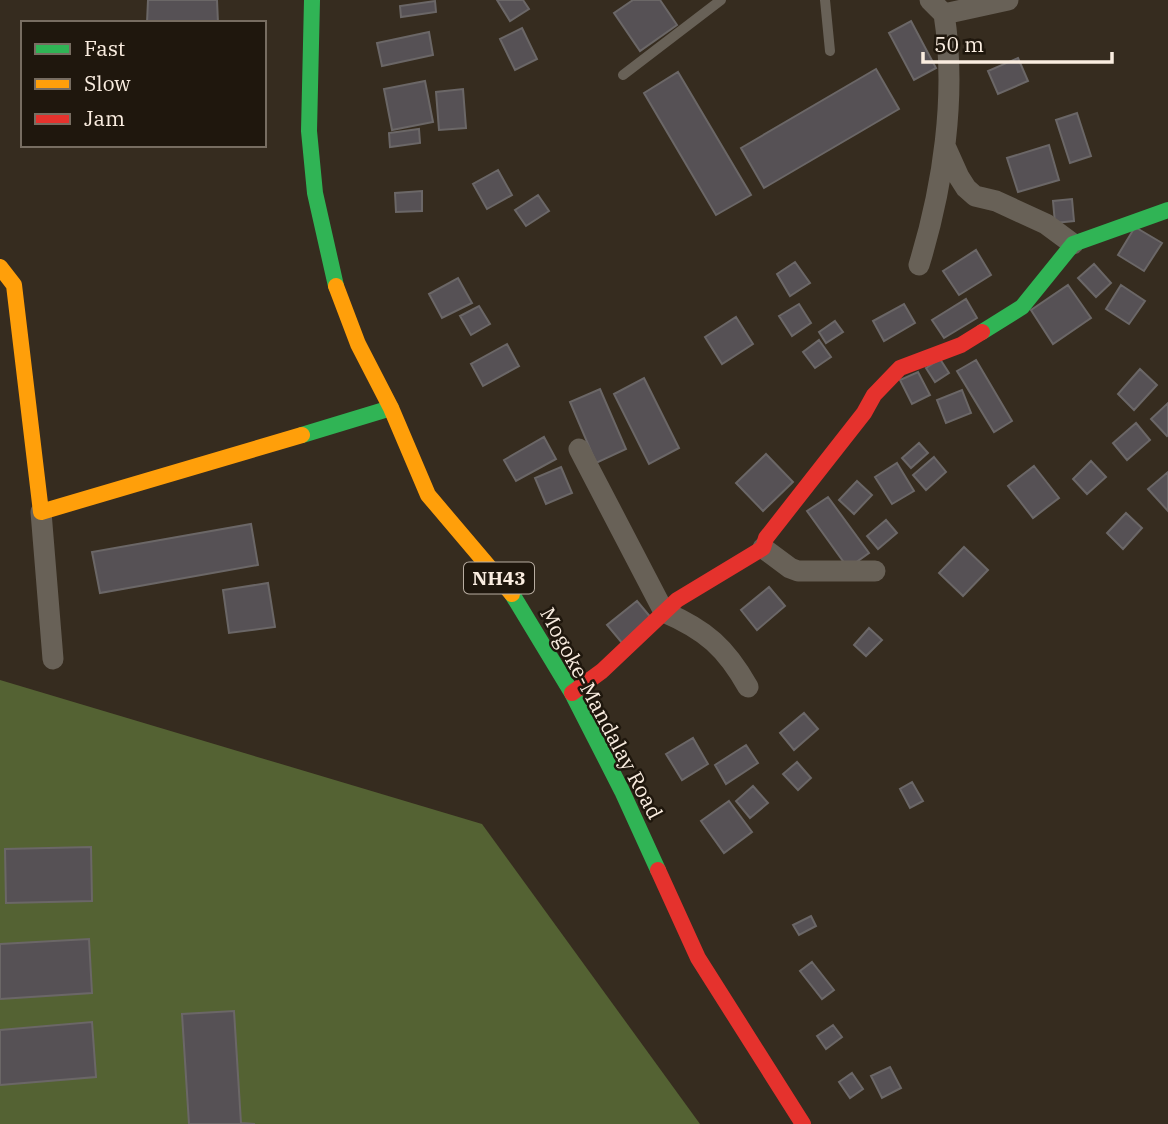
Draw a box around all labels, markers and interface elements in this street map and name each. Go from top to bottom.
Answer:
legend [21,21,266,147]
scale bar [923,21,1112,65]
text: 50 m [934,30,984,58]
text: Fast [84,34,125,62]
text: Slow [84,69,131,97]
text: Jam [84,104,125,132]
road number: NH43 [464,562,534,594]
street label: Mogoke-Mandalay Road [534,602,670,824]

